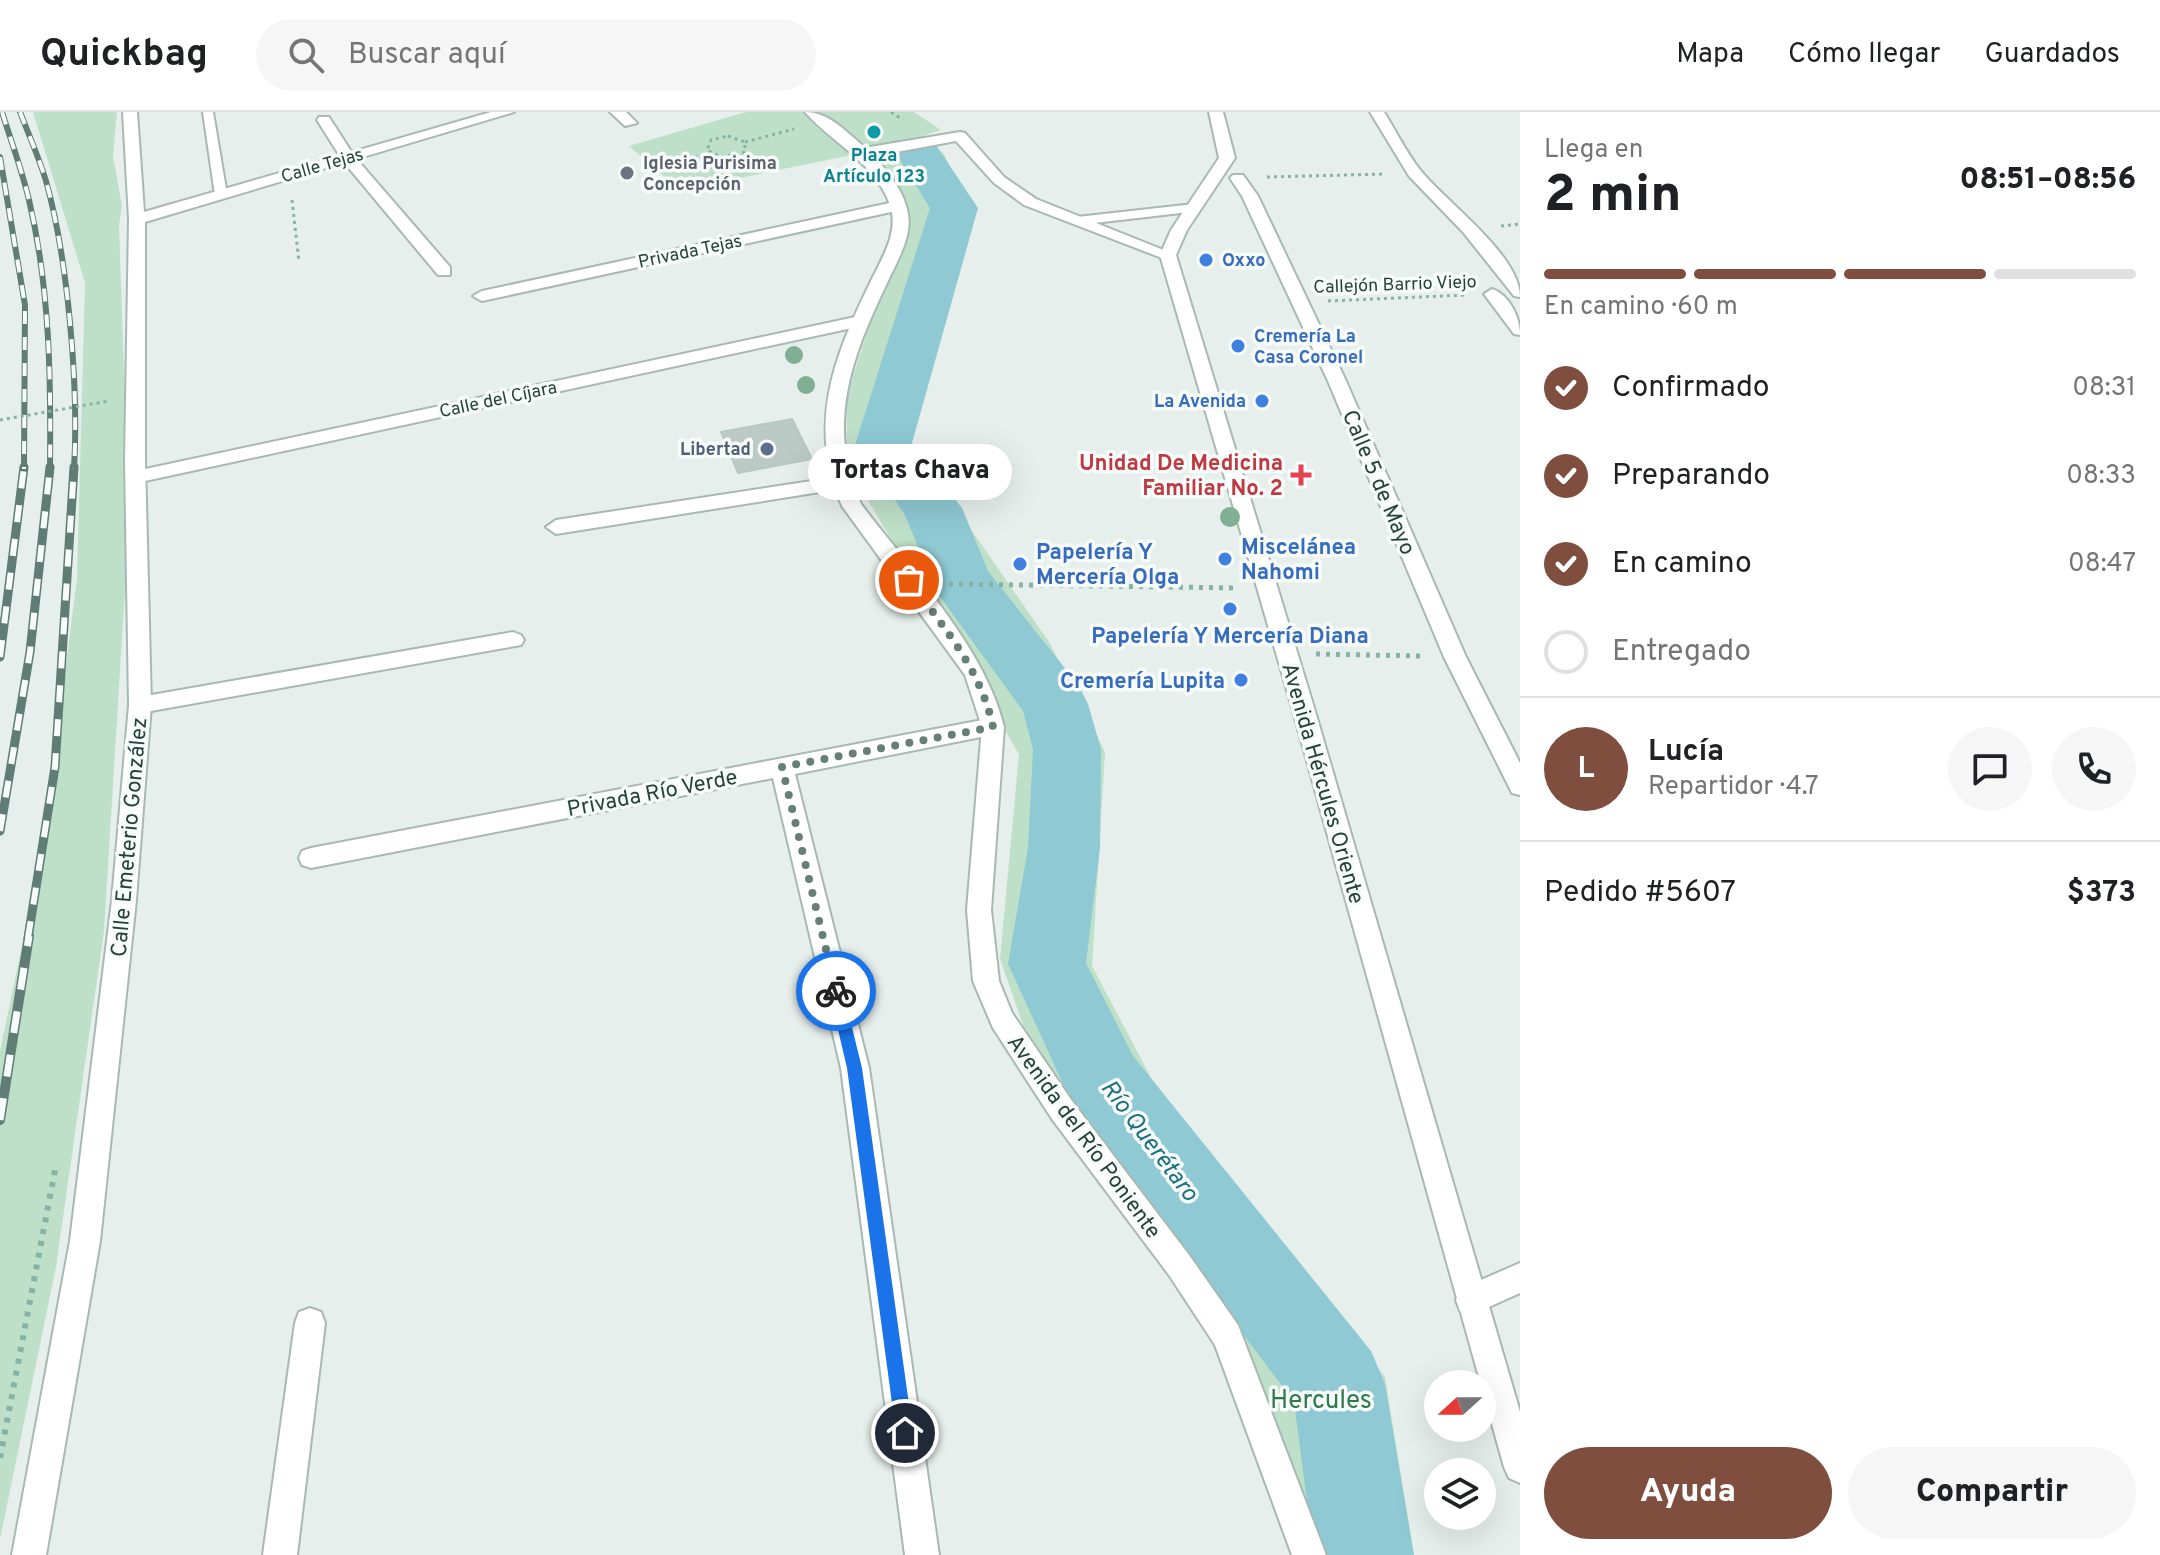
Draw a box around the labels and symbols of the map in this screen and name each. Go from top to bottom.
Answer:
marker: Plaza Artículo 123 [865,123,883,141]
street label: Calle Tejas [278,144,366,189]
place label: Plaza Artículo 123 [823,145,925,189]
place label: Iglesia Purisima Concepción [643,153,777,197]
marker: Iglesia Purisima Concepción [618,164,636,182]
street label: Privada Tejas [636,230,744,275]
place label: Oxxo [1222,250,1265,273]
marker: Oxxo [1197,251,1215,269]
street label: Callejón Barrio Viejo [1313,271,1477,300]
place label: Cremería La Casa Coronel [1254,326,1363,370]
marker: Cremería La Casa Coronel [1229,337,1247,355]
street label: Calle del Cíjara [437,377,559,424]
place label: La Avenida [1154,391,1246,414]
marker: La Avenida [1253,392,1271,410]
street label: Calle 5 de Mayo [1335,406,1420,560]
place label: Libertad [680,439,751,462]
marker: Libertad [758,440,776,458]
callout: Tortas Chava [807,444,1011,500]
place label: Unidad De Medicina Familiar No. 2 [1079,451,1283,503]
marker: Unidad De Medicina Familiar No. 2 [1290,464,1312,486]
place label: Miscelánea Nahomi [1241,535,1356,587]
place label: Papelería Y Mercería Olga [1036,540,1179,592]
pin [875,546,943,614]
marker: Miscelánea Nahomi [1216,550,1234,568]
marker: Papelería Y Mercería Olga [1011,555,1029,573]
marker: Papelería Y Mercería Diana [1221,600,1239,618]
place label: Papelería Y Mercería Diana [1091,624,1369,651]
street label: Avenida Hércules Oriente [1274,660,1369,907]
place label: Cremería Lupita [1060,669,1225,696]
marker: Cremería Lupita [1232,671,1250,689]
street label: Calle Emeterio González [107,716,154,958]
street label: Privada Río Verde [565,765,740,824]
courier [796,951,876,1031]
street label: Avenida del Río Poniente [1000,1030,1166,1245]
water label: Río Querétaro [1093,1075,1204,1208]
north arrow [1424,1370,1496,1442]
park label: Hercules [1270,1385,1372,1418]
pin [871,1399,939,1467]

